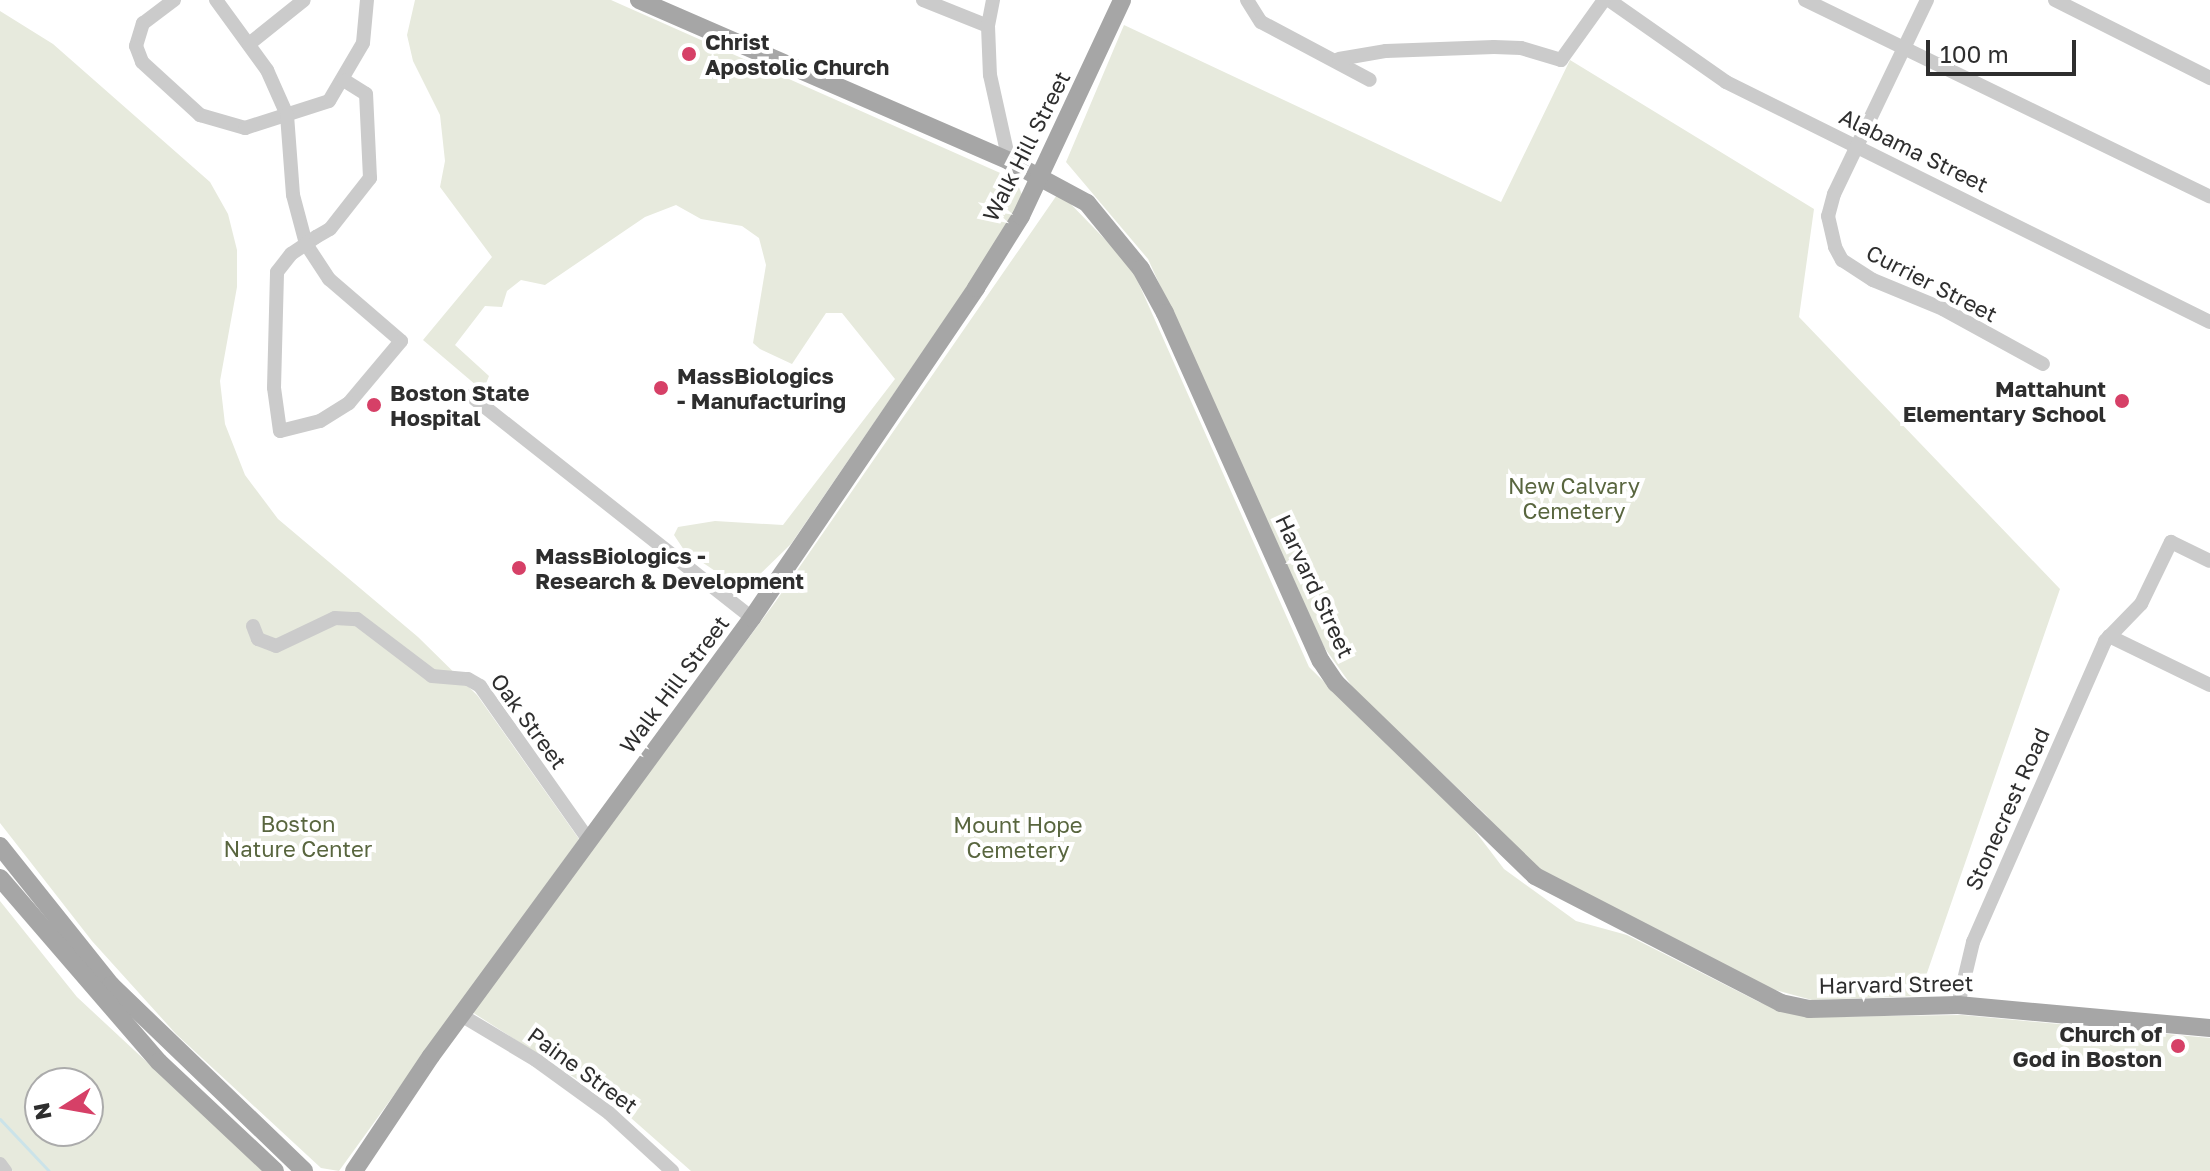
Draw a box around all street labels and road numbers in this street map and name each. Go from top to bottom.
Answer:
street label: Walk Hill Street [977,67,1075,225]
street label: Alabama Street [1835,103,1993,197]
street label: Currier Street [1862,239,2002,327]
street label: Harvard Street [1270,510,1360,662]
street label: Walk Hill Street [614,610,734,758]
street label: Oak Street [485,668,573,774]
street label: Stonecrest Road [1959,724,2055,894]
street label: Harvard Street [1818,969,1974,999]
street label: Paine Street [523,1021,643,1119]

